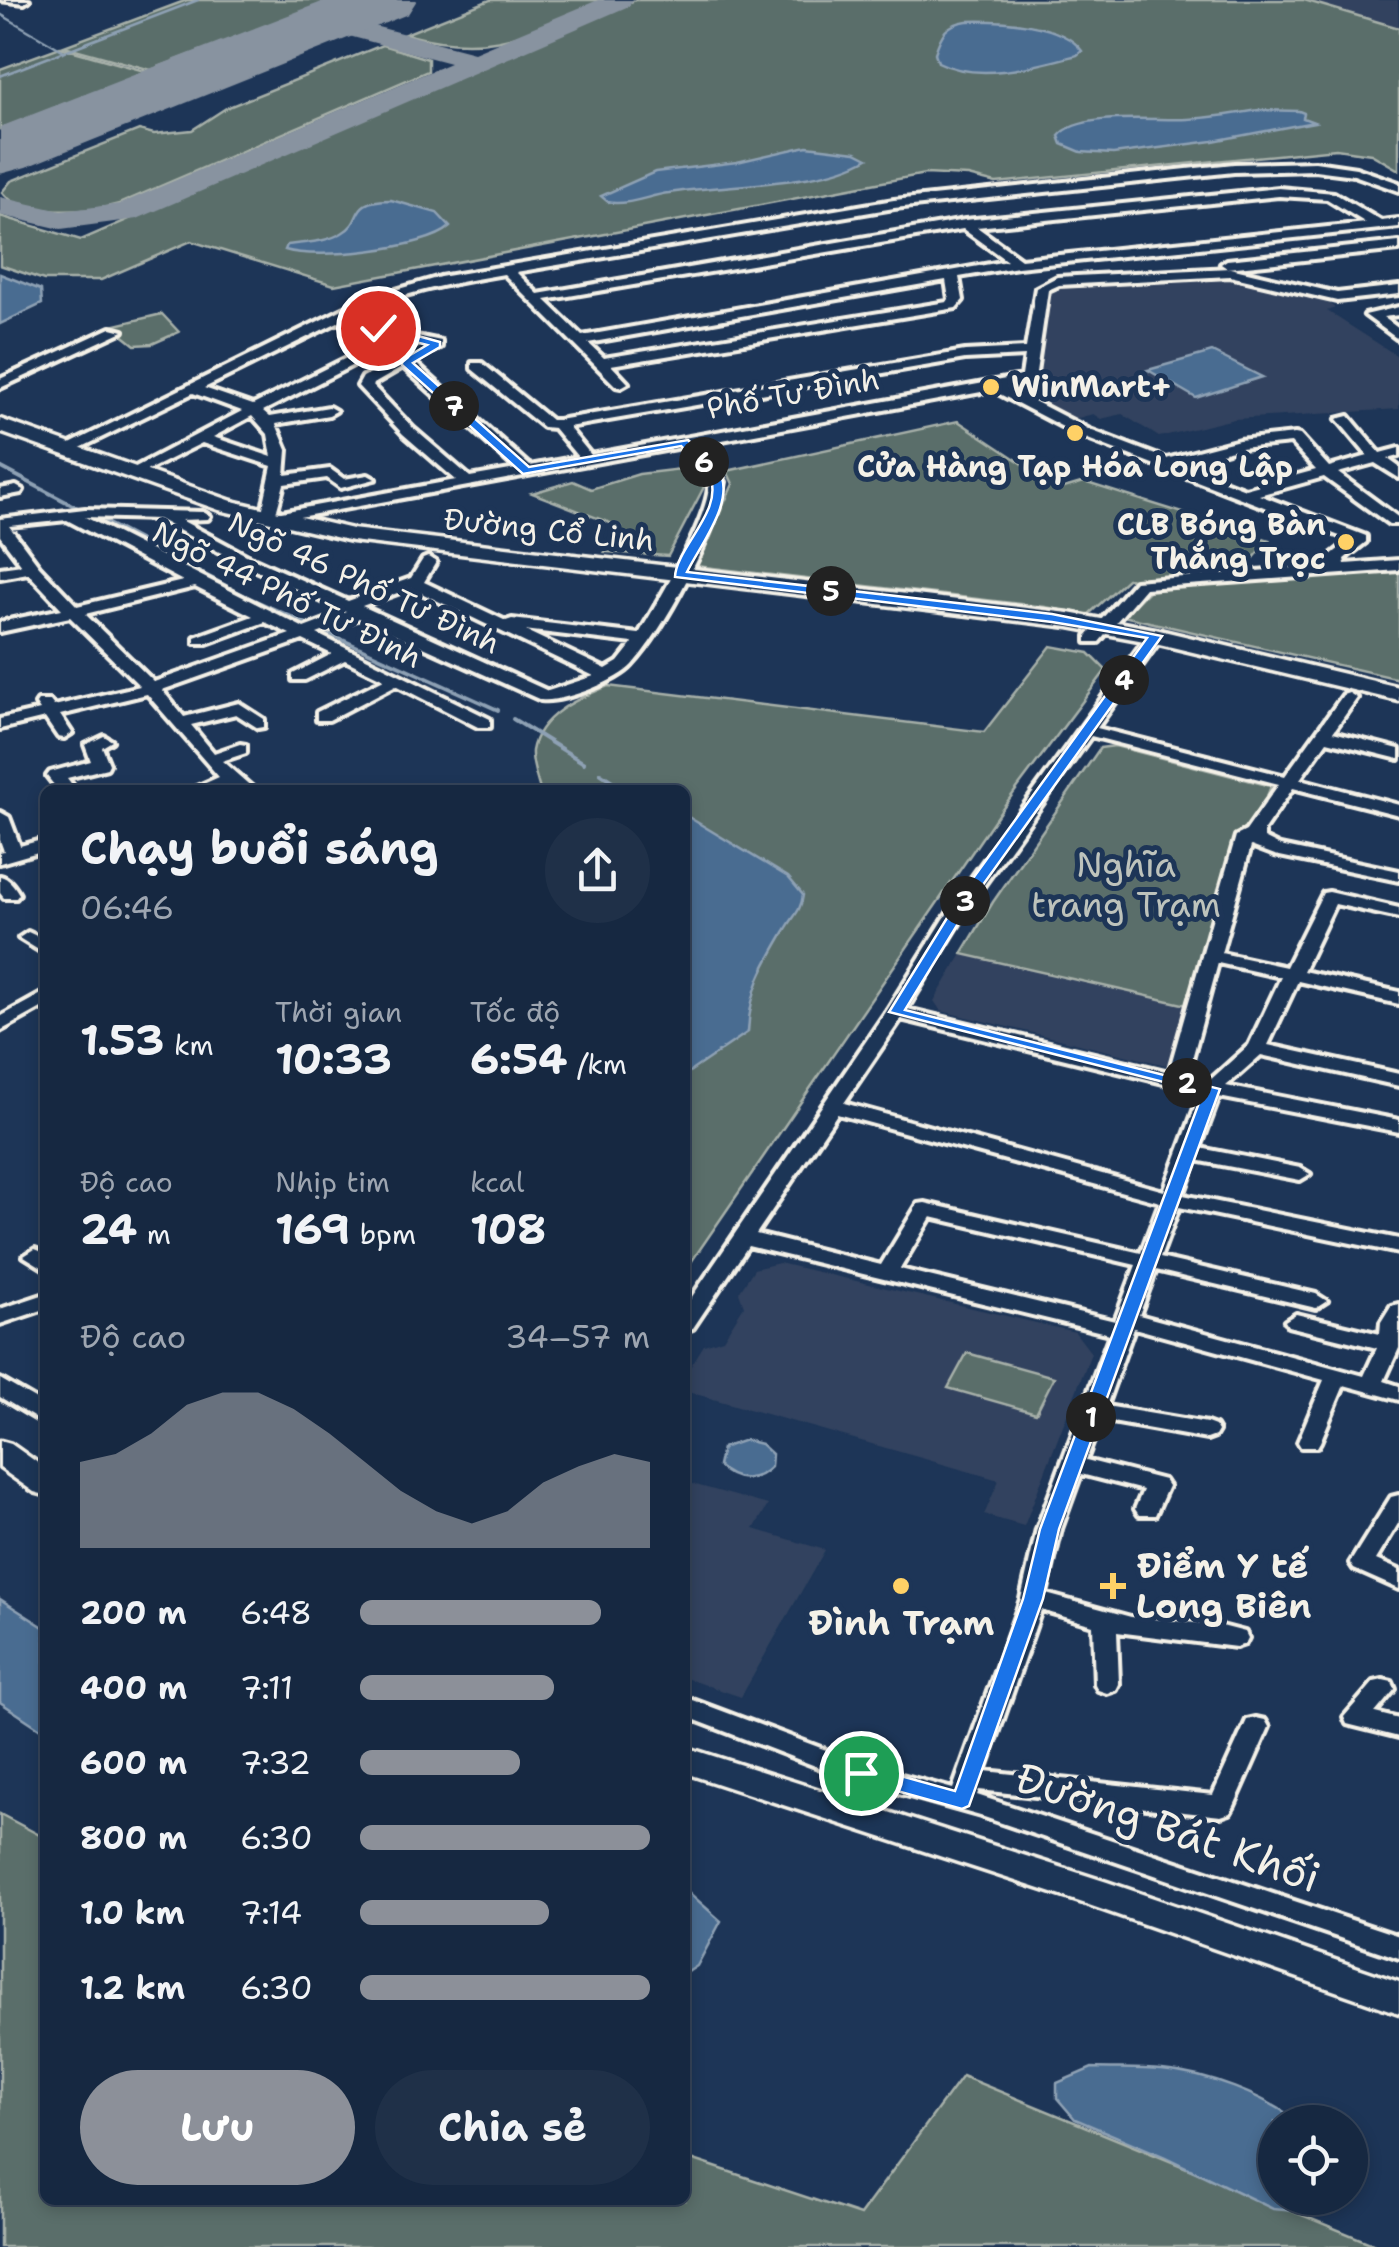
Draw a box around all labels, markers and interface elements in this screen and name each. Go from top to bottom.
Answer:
pin [336,286,421,371]
icon: check [351,301,406,356]
street label: Phố Tư Đình [703,358,883,429]
place label: WinMart+ [1011,366,1172,407]
marker: WinMart+ [980,376,1002,398]
pin: 7 [429,381,479,431]
text: 7 [444,387,464,425]
marker: Cửa Hàng Tạp Hóa Long Lập [1064,422,1086,444]
pin: 6 [679,437,729,487]
text: 6 [694,443,714,481]
place label: Cửa Hàng Tạp Hóa Long Lập [857,446,1293,487]
street label: Đường Cổ Linh [442,498,656,561]
street label: Ngõ 46 Phố Tư Đình [222,502,507,664]
place label: CLB Bóng Bàn Thắng Trọc [1117,504,1326,579]
street label: Ngõ 44 Phố Tư Đình [146,511,429,678]
marker: CLB Bóng Bàn Thắng Trọc [1335,531,1357,553]
pin: 5 [806,566,856,616]
text: 5 [822,572,840,610]
pin: 4 [1099,655,1149,705]
text: 4 [1114,661,1134,699]
text: Chạy buổi sáng [80,818,438,878]
button: share [545,818,650,923]
park label: Nghĩa trang Trạm [1031,841,1221,928]
pin: 3 [940,876,990,926]
text: 3 [955,882,975,920]
text: 06:46 [80,886,174,929]
text: Thời gian [275,993,402,1031]
text: Tốc độ [470,993,560,1031]
text: 1.53 [80,1012,164,1068]
text: km [164,1026,214,1064]
text: 10:33 [275,1031,392,1087]
text: 6:54 [470,1031,567,1087]
text: /km [567,1045,627,1083]
pin: 2 [1162,1058,1212,1108]
text: 2 [1177,1064,1197,1102]
text: Độ cao [80,1163,173,1201]
text: Nhịp tim [275,1163,390,1201]
text: kcal [470,1163,524,1201]
text: 24 [80,1201,137,1257]
text: 169 [275,1201,350,1257]
text: 108 [470,1201,547,1257]
text: m [137,1215,171,1253]
text: bpm [350,1215,416,1253]
text: Độ cao [80,1315,186,1358]
text: 34–57 m [505,1315,650,1358]
pin: 1 [1066,1392,1116,1442]
text: 1 [1085,1398,1097,1436]
place label: Điểm Y tế Long Biên [1136,1542,1312,1629]
marker: Điểm Y tế Long Biên [1100,1573,1126,1599]
marker: Đình Trạm [890,1575,912,1597]
text: 200 m [80,1591,187,1634]
text: 6:48 [240,1591,312,1634]
place label: Đình Trạm [808,1599,995,1646]
text: 400 m [80,1666,187,1709]
text: 7:11 [240,1666,293,1709]
pin [819,1731,904,1816]
text: 600 m [80,1741,187,1784]
text: 7:32 [240,1741,311,1784]
icon: arrive [834,1746,889,1801]
street label: Đường Bát Khối [1008,1749,1328,1905]
text: 800 m [80,1816,187,1859]
text: 6:30 [240,1816,313,1859]
text: 1.0 km [80,1891,185,1934]
text: 7:14 [240,1891,302,1934]
text: 1.2 km [80,1966,185,2009]
text: 6:30 [240,1966,313,2009]
button: Lưu [80,2070,355,2185]
button: Chia sẻ [375,2070,650,2185]
map controls [1258,2105,1368,2215]
button: locate [1258,2105,1368,2215]

